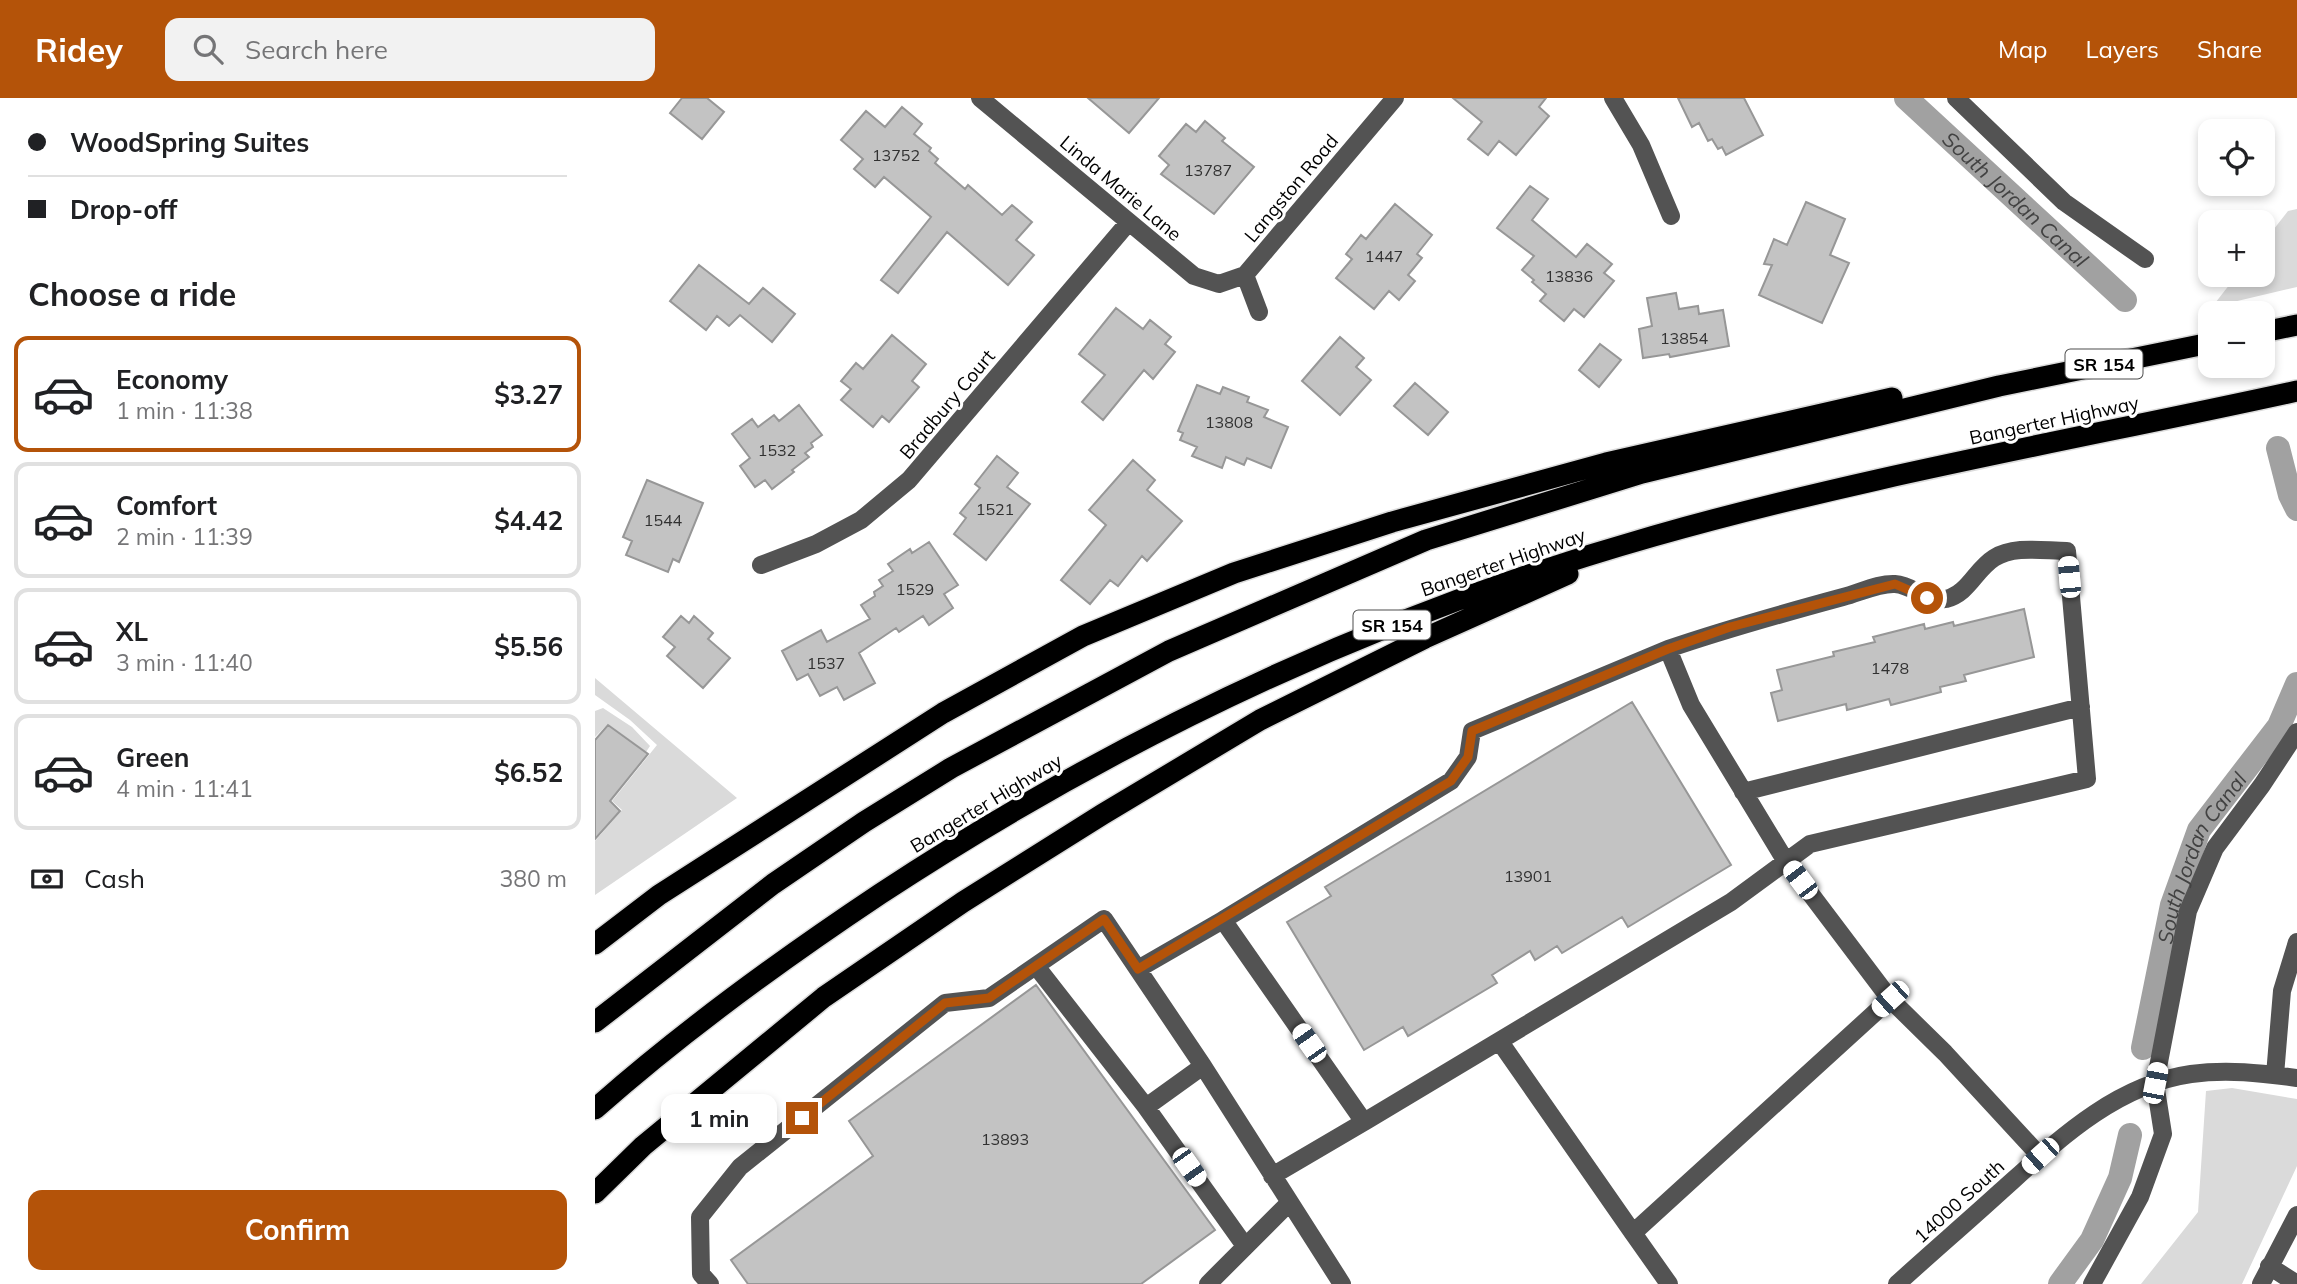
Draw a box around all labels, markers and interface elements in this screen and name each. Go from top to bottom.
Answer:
search box [165,18,655,81]
text: Ridey [35,29,123,70]
icon: search [189,30,227,68]
text: Search here [245,33,388,66]
text: Map [1998,34,2047,64]
text: Layers [2085,34,2159,64]
text: Share [2197,34,2262,64]
map controls [2198,119,2275,378]
button: locate [2198,119,2275,196]
text: WoodSpring Suites [70,126,309,159]
water label: South Jordan Canal [1937,126,2094,272]
street label: Langston Road [1239,129,1343,247]
street label: Linda Marie Lane [1055,130,1187,246]
house number: 13752 [872,145,920,165]
house number: 13787 [1184,160,1232,180]
text: Drop-off [70,193,177,226]
button: + [2198,210,2275,287]
house number: 1447 [1365,246,1403,266]
house number: 13836 [1545,266,1593,286]
text: Choose a ride [28,274,236,314]
button: − [2198,301,2275,378]
house number: 13854 [1660,328,1708,348]
street label: Bradbury Court [894,344,1000,464]
road number: SR 154 [2065,350,2143,378]
icon: car [32,363,95,426]
text: Economy [116,363,228,396]
text: $3.27 [494,378,563,411]
street label: Bangerter Highway [1967,390,2141,450]
text: 1 min · 11:38 [116,396,253,425]
house number: 13808 [1205,412,1253,432]
house number: 1532 [758,440,796,460]
icon: car [32,489,95,552]
text: Comfort [116,489,217,522]
house number: 1521 [976,499,1014,519]
text: $4.42 [494,504,563,537]
house number: 1544 [644,510,683,530]
text: 2 min · 11:39 [116,522,253,551]
street label: Bangerter Highway [1417,523,1589,601]
car [2057,555,2082,599]
house number: 1529 [896,579,934,599]
route start [1911,582,1943,614]
road number: SR 154 [1353,610,1431,640]
icon: car [32,615,95,678]
text: XL [116,615,148,648]
text: $5.56 [494,630,563,663]
text: 3 min · 11:40 [116,648,253,677]
house number: 1537 [807,653,845,673]
house number: 1478 [1871,658,1909,678]
icon: car [32,741,95,804]
text: Green [116,741,189,774]
street label: Bangerter Highway [906,748,1066,858]
text: $6.52 [494,756,563,789]
water label: South Jordan Canal [2151,767,2252,946]
text: 4 min · 11:41 [116,774,253,803]
car [1779,857,1822,903]
icon: cash [28,860,66,898]
text: Cash [84,862,145,895]
text: 380 m [499,864,567,893]
house number: 13901 [1504,866,1552,886]
car [1868,977,1913,1021]
car [1289,1020,1330,1066]
car [2141,1060,2170,1106]
callout: 1 min [662,1094,777,1142]
route end [786,1102,818,1134]
text: 1 min [689,1104,749,1133]
house number: 13893 [981,1129,1029,1149]
car [2018,1134,2063,1178]
car [1169,1144,1210,1190]
street label: 14000 South [1909,1154,2009,1248]
button: Confirm [28,1190,567,1270]

